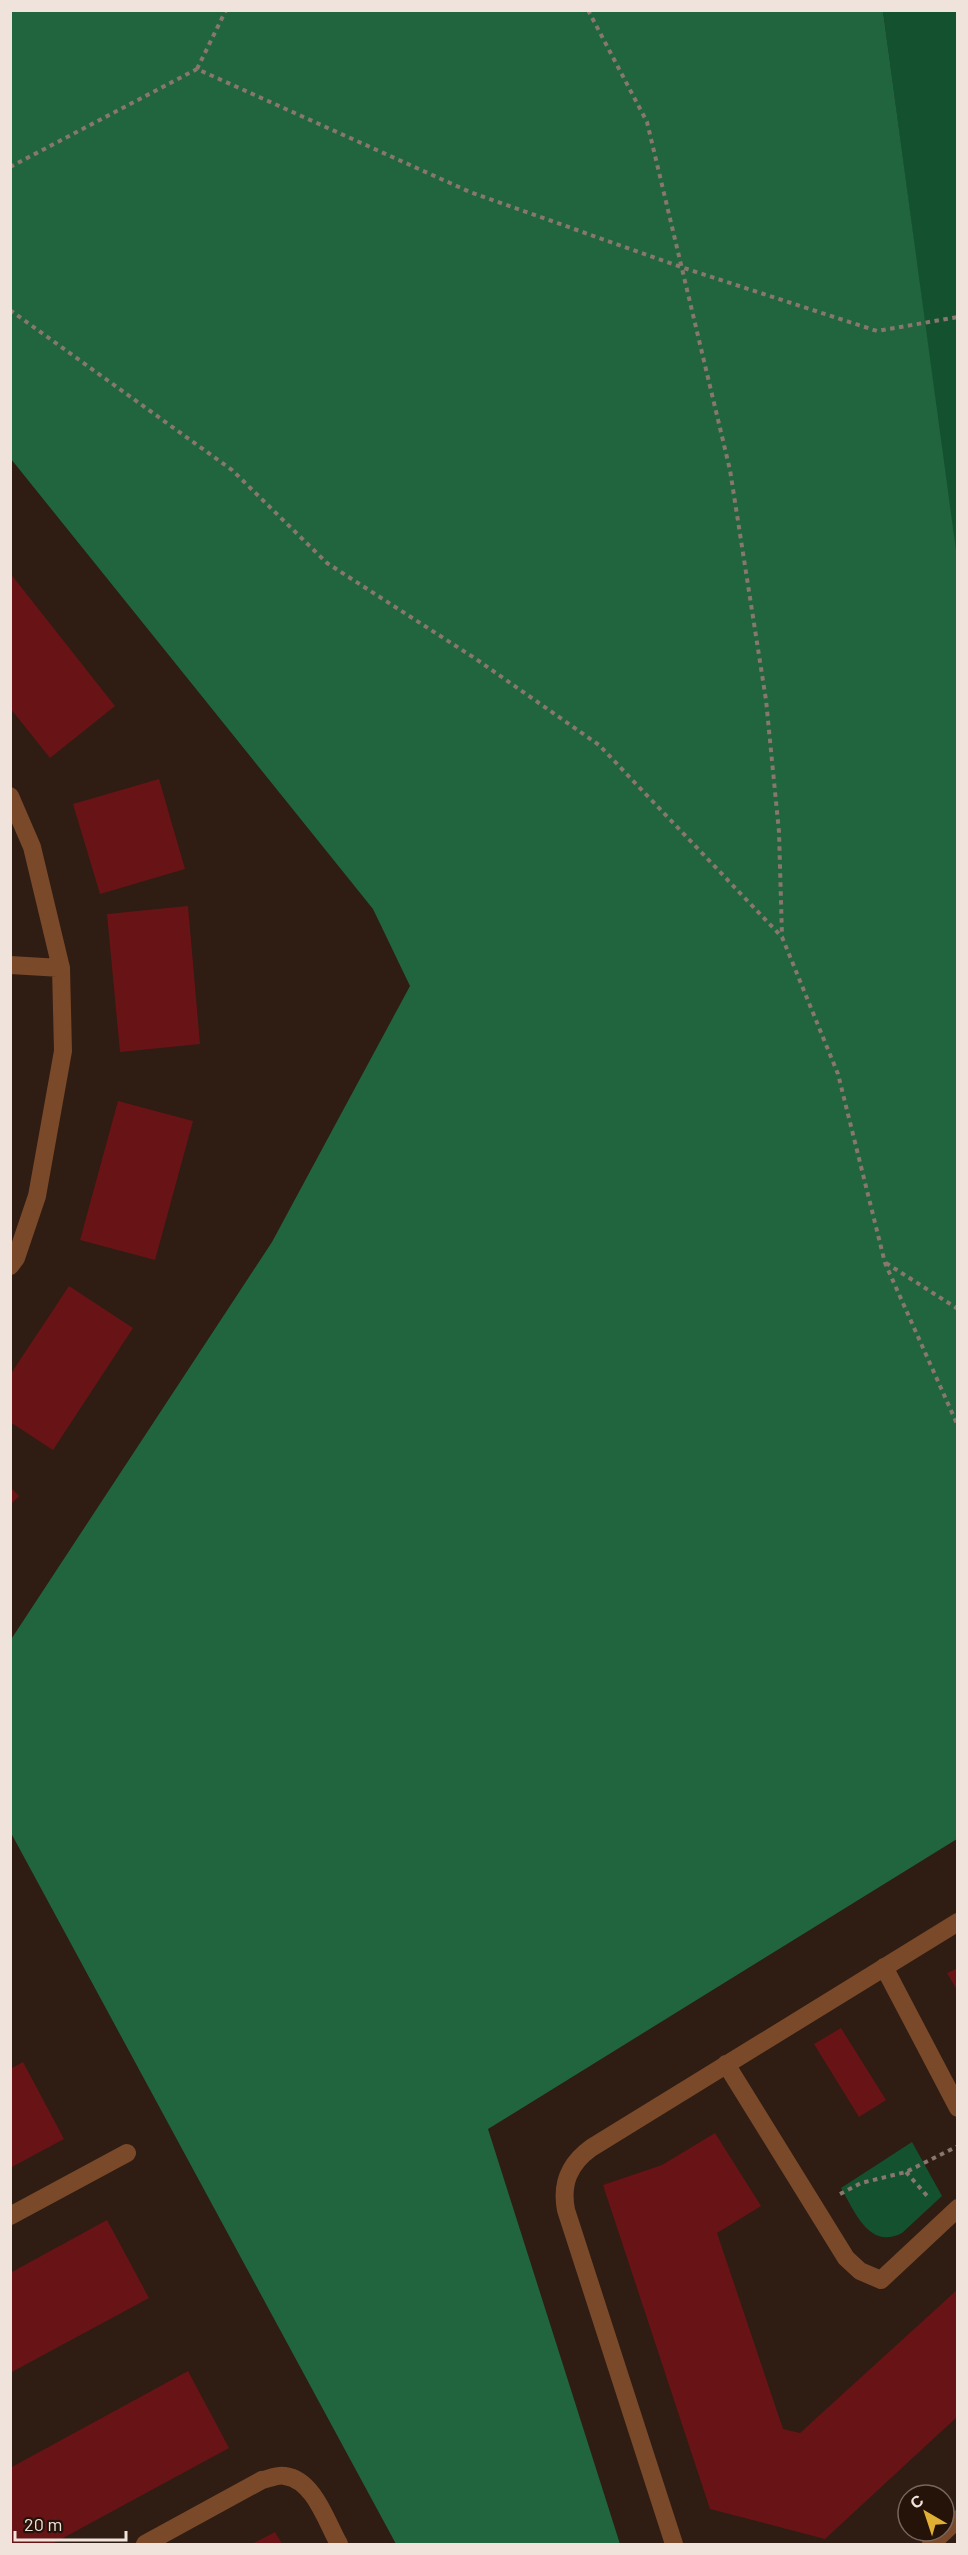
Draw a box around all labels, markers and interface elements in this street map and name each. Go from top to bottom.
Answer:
north arrow [896,2483,956,2543]
text: С [906,2490,927,2512]
scale bar [15,2504,126,2542]
text: 20 m [24,2513,62,2535]

